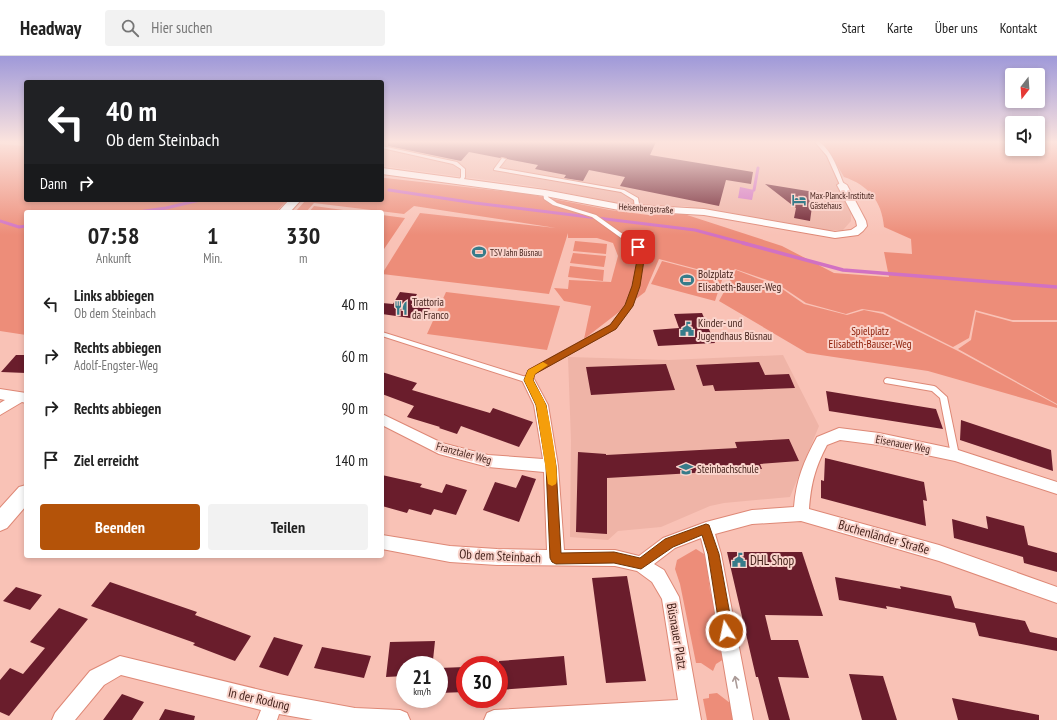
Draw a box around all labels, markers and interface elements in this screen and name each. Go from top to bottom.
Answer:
search box [105,10,385,46]
text: Headway [20,16,81,40]
icon: search [119,17,141,39]
text: Hier suchen [151,18,212,37]
text: Start [841,19,865,37]
text: Karte [887,19,913,37]
text: Über uns [935,19,978,37]
text: Kontakt [1000,19,1037,37]
north arrow [1005,68,1045,108]
map controls [1005,68,1045,156]
text: 40 m [106,92,157,129]
icon: left [40,96,92,148]
button: sound [1005,116,1045,156]
text: Ob dem Steinbach [106,128,219,151]
icon: right [75,172,97,194]
text: Dann [40,174,67,193]
place label: Max-Planck-Institute Gästehaus [810,190,874,211]
hotel icon: Max-Planck-Institute Gästehaus [791,192,807,208]
street label: Heisenbergstraße [618,201,674,215]
text: 07:58 [88,220,140,251]
text: 1 [207,220,218,251]
text: 330 [286,220,320,251]
pin [621,230,655,264]
icon: arrive [627,236,649,258]
sports icon: TSV Jahn Büsnau [471,244,487,260]
place label: TSV Jahn Büsnau [490,247,542,258]
text: Ankunft [96,250,131,267]
text: Min. [203,250,222,267]
text: m [299,250,307,267]
place label: Bolzplatz Elisabeth-Bauser-Weg [698,267,781,294]
sports icon: Bolzplatz Elisabeth-Bauser-Weg [679,272,695,288]
text: Links abbiegen [74,286,154,305]
icon: left [40,293,62,315]
text: 40 m [342,295,368,314]
place label: Trattoria da Franco [412,295,449,322]
restaurant icon: Trattoria da Franco [393,300,409,316]
text: Ob dem Steinbach [74,305,156,322]
place label: Kinder- und Jugendhaus Büsnau [697,316,772,343]
public building icon: Kinder- und Jugendhaus Büsnau [679,321,695,337]
park label: Spielplatz Elisabeth-Bauser-Weg [828,324,912,351]
text: Rechts abbiegen [74,338,161,357]
icon: right [40,345,62,367]
text: 60 m [342,347,368,366]
text: Adolf-Engster-Weg [74,357,158,374]
icon: right [40,397,62,419]
text: Rechts abbiegen [74,399,161,418]
text: 90 m [342,399,368,418]
street label: Eisenauer Weg [875,432,932,456]
street label: Franztaler Weg [435,439,493,467]
icon: arrive [40,449,62,471]
text: Ziel erreicht [74,451,139,470]
text: 140 m [335,451,368,470]
school or university icon: Steinbachschule [678,461,694,477]
place label: Steinbachschule [697,462,759,476]
button: Beenden [40,504,200,550]
button: Teilen [208,504,368,550]
street label: Buchenländer Straße [836,516,932,558]
street label: Ob dem Steinbach [459,545,542,567]
public building icon: DHL Shop [731,552,747,568]
place label: DHL Shop [750,552,794,569]
street label: Büsnauer Platz [663,602,691,671]
position arrow [705,610,747,652]
speed limit sign: 30 [456,656,508,708]
text: 21 [412,664,432,690]
one-way arrow [731,676,739,689]
street label: In der Rodung [227,684,291,714]
text: km/h [413,685,431,698]

